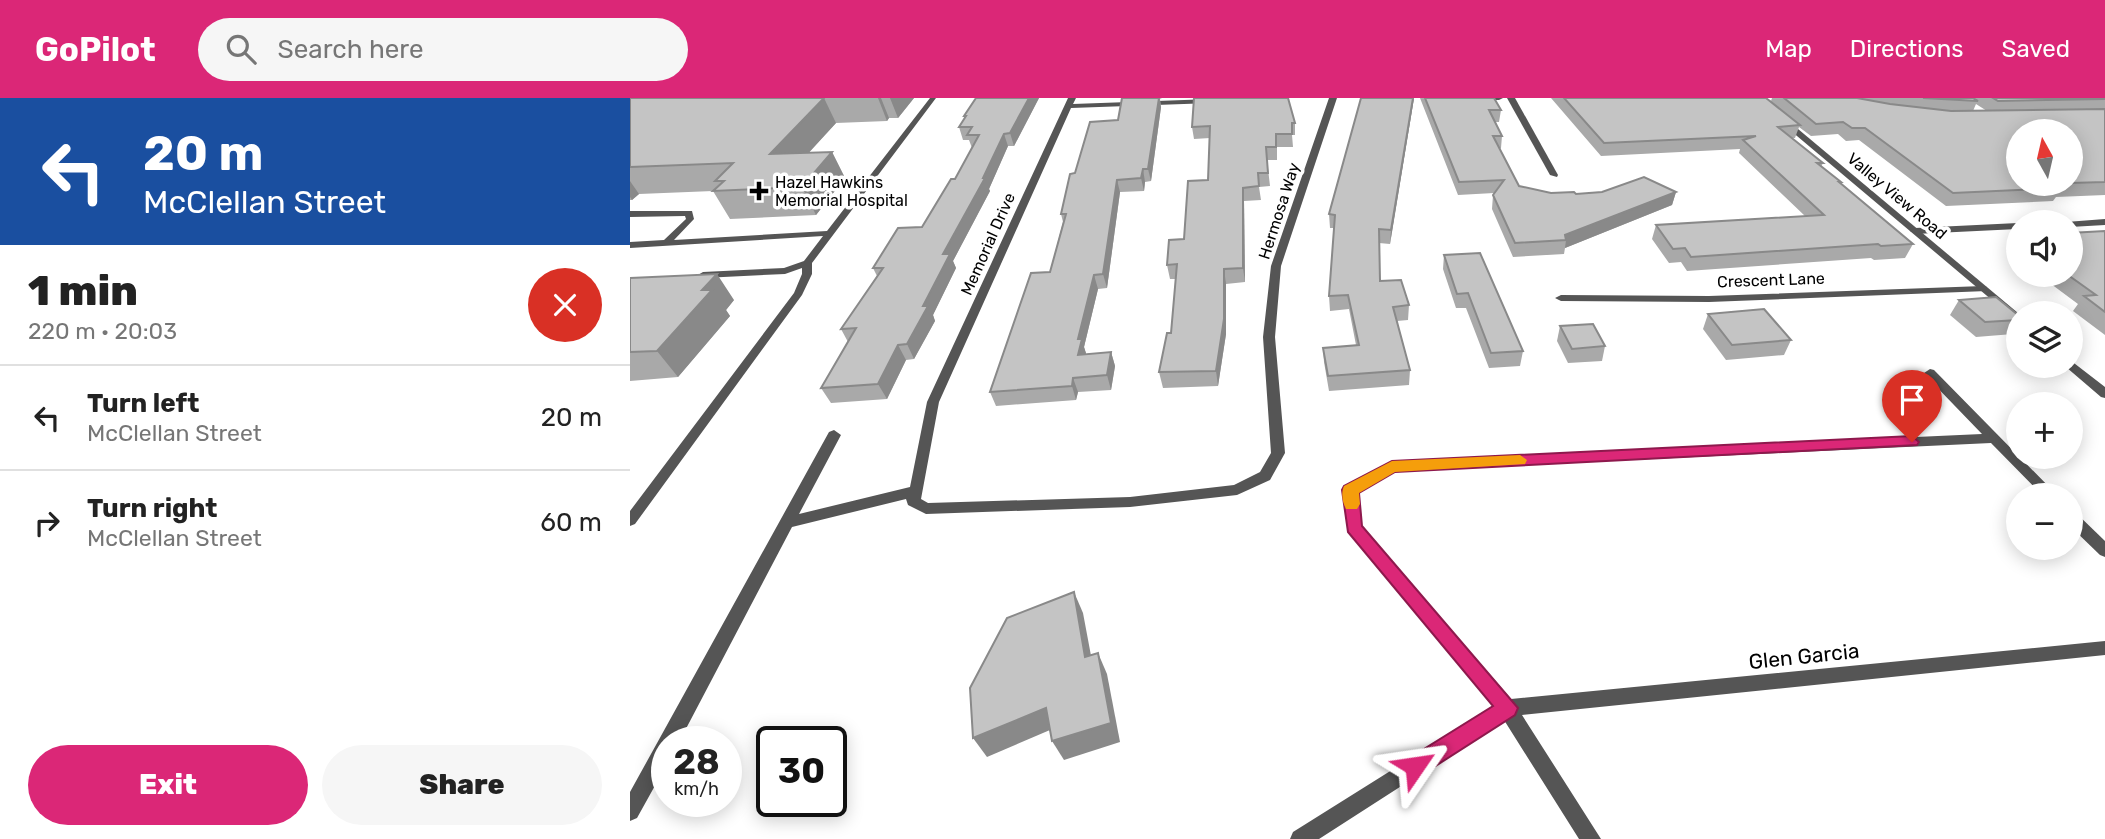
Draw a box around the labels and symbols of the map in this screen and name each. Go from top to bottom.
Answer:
north arrow [2006,119,2082,196]
street label: Valley View Road [1843,149,1951,243]
street label: Hermosa Way [1254,160,1304,262]
place label: Hazel Hawkins Memorial Hospital [775,173,908,210]
marker: Hazel Hawkins Memorial Hospital [749,181,769,201]
street label: Memorial Drive [957,190,1019,298]
street label: Crescent Lane [1717,269,1825,291]
pin [1882,370,1942,442]
street label: Glen Garcia [1748,638,1860,674]
speed limit sign: 30 [756,726,847,817]
position arrow [1378,729,1452,803]

